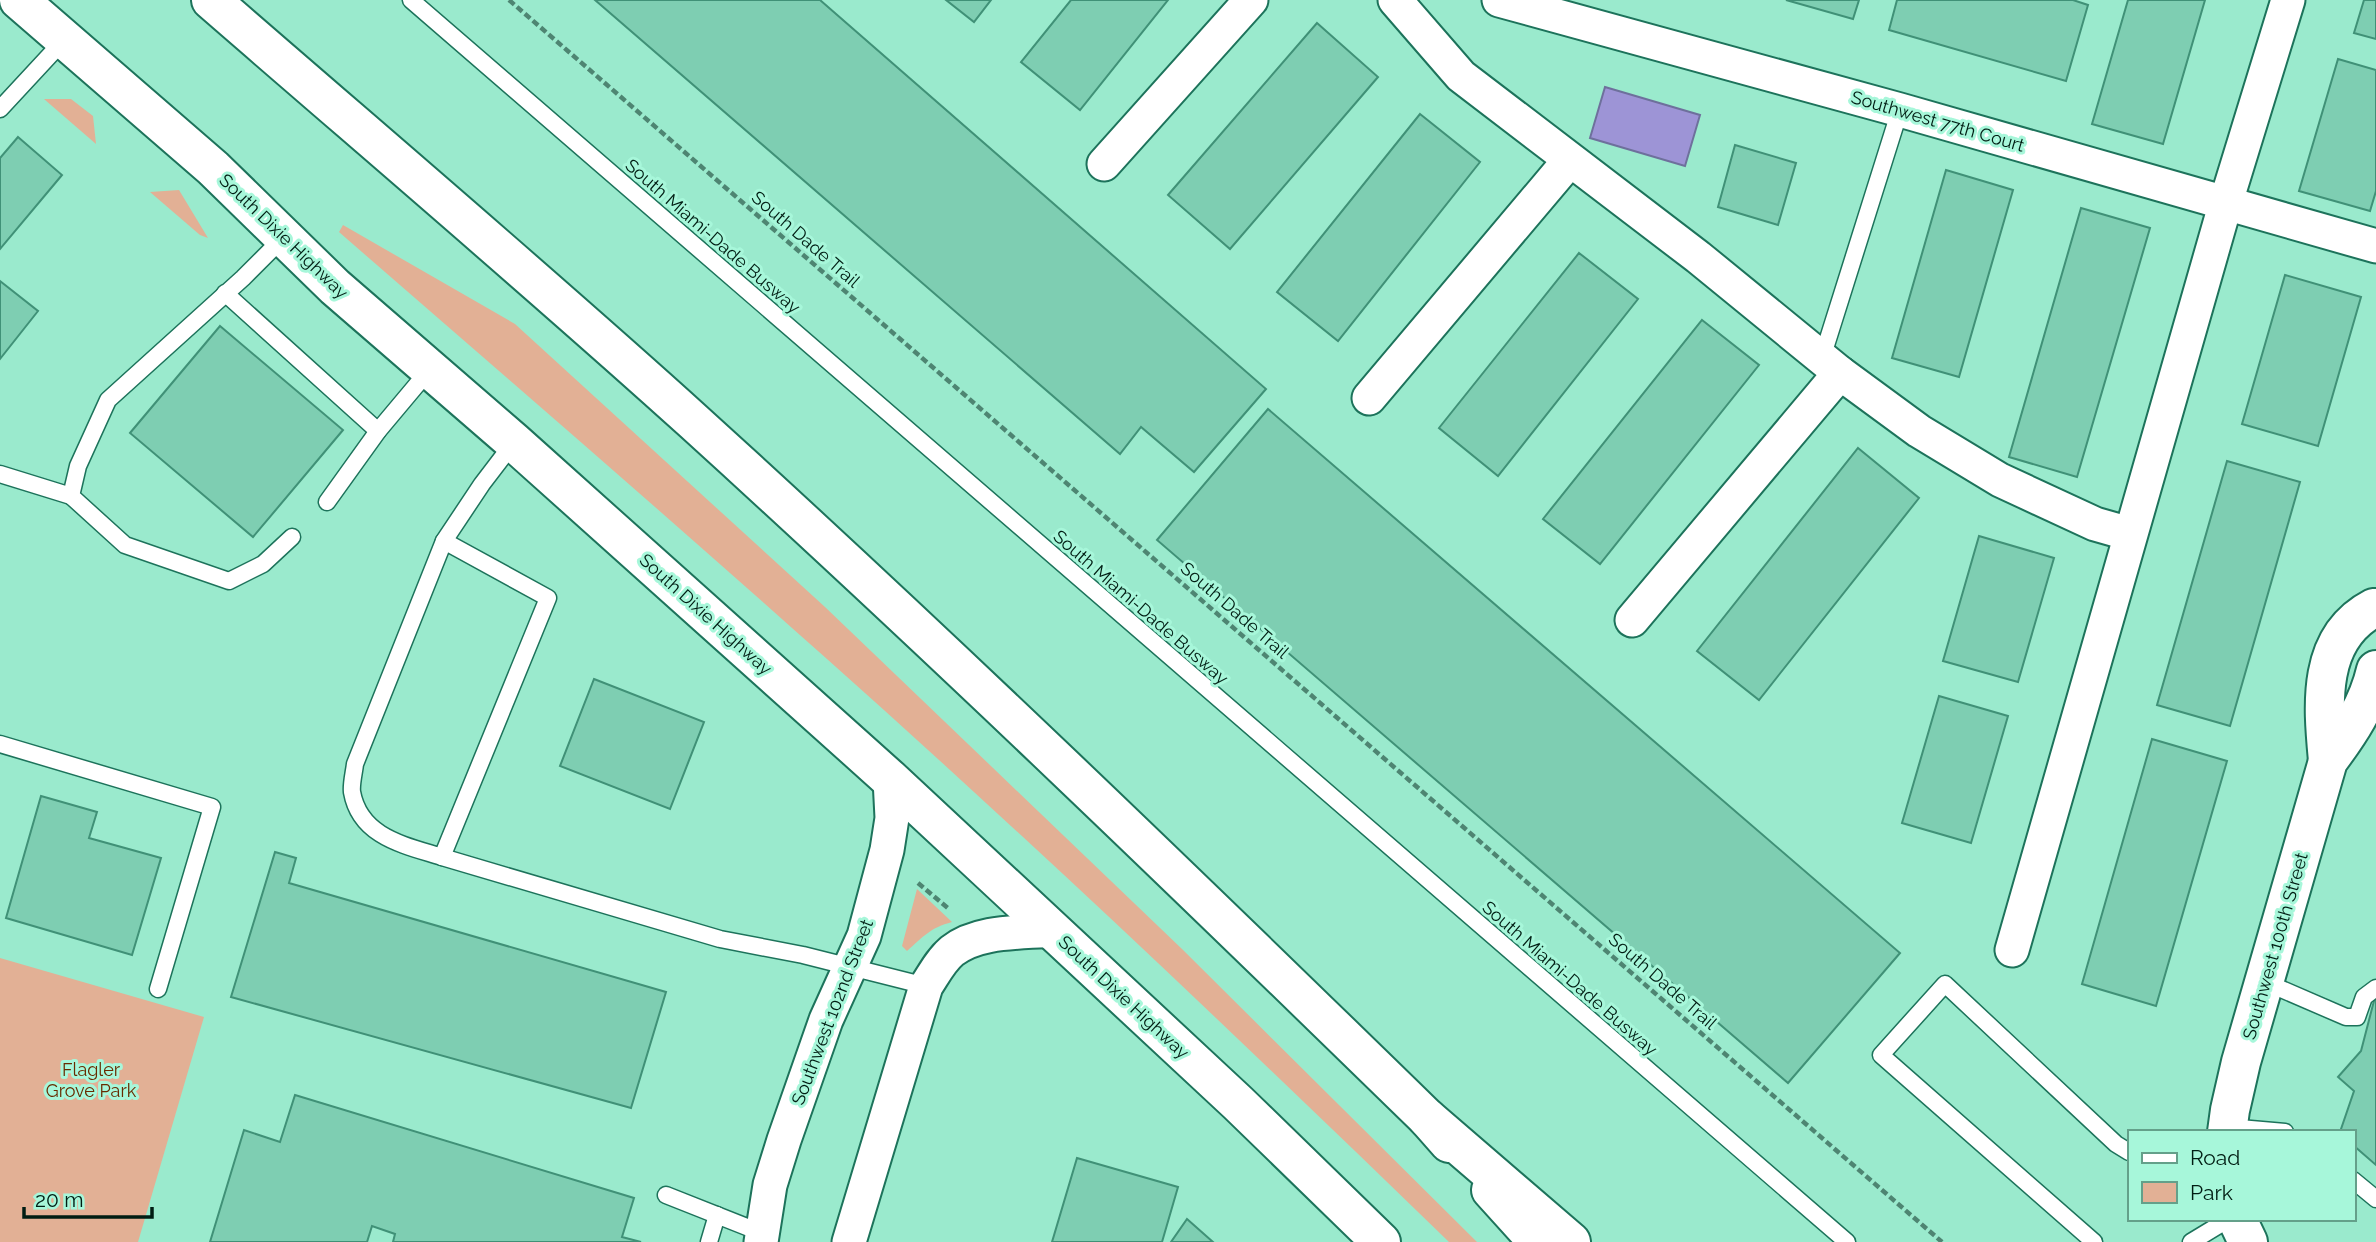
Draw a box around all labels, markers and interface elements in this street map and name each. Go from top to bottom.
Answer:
street label: Southwest 77th Court [1849,86,2027,156]
street label: South Miami-Dade Busway [621,154,805,318]
street label: South Dixie Highway [215,169,353,303]
street label: South Dade Trail [748,186,864,292]
street label: South Miami-Dade Busway [1049,525,1233,689]
street label: South Dixie Highway [636,549,777,679]
street label: South Dade Trail [1177,557,1293,663]
street label: Southwest 100th Street [2238,850,2312,1042]
street label: South Miami-Dade Busway [1478,896,1662,1060]
street label: Southwest 102nd Street [787,916,877,1108]
street label: South Dade Trail [1605,928,1721,1034]
street label: South Dixie Highway [1054,931,1194,1063]
park label: Flagler Grove Park [46,1059,137,1101]
legend [2128,1130,2355,1221]
text: Road [2190,1145,2240,1170]
scale bar [24,1176,152,1220]
text: Park [2190,1180,2233,1205]
text: 20 m [35,1187,83,1212]

